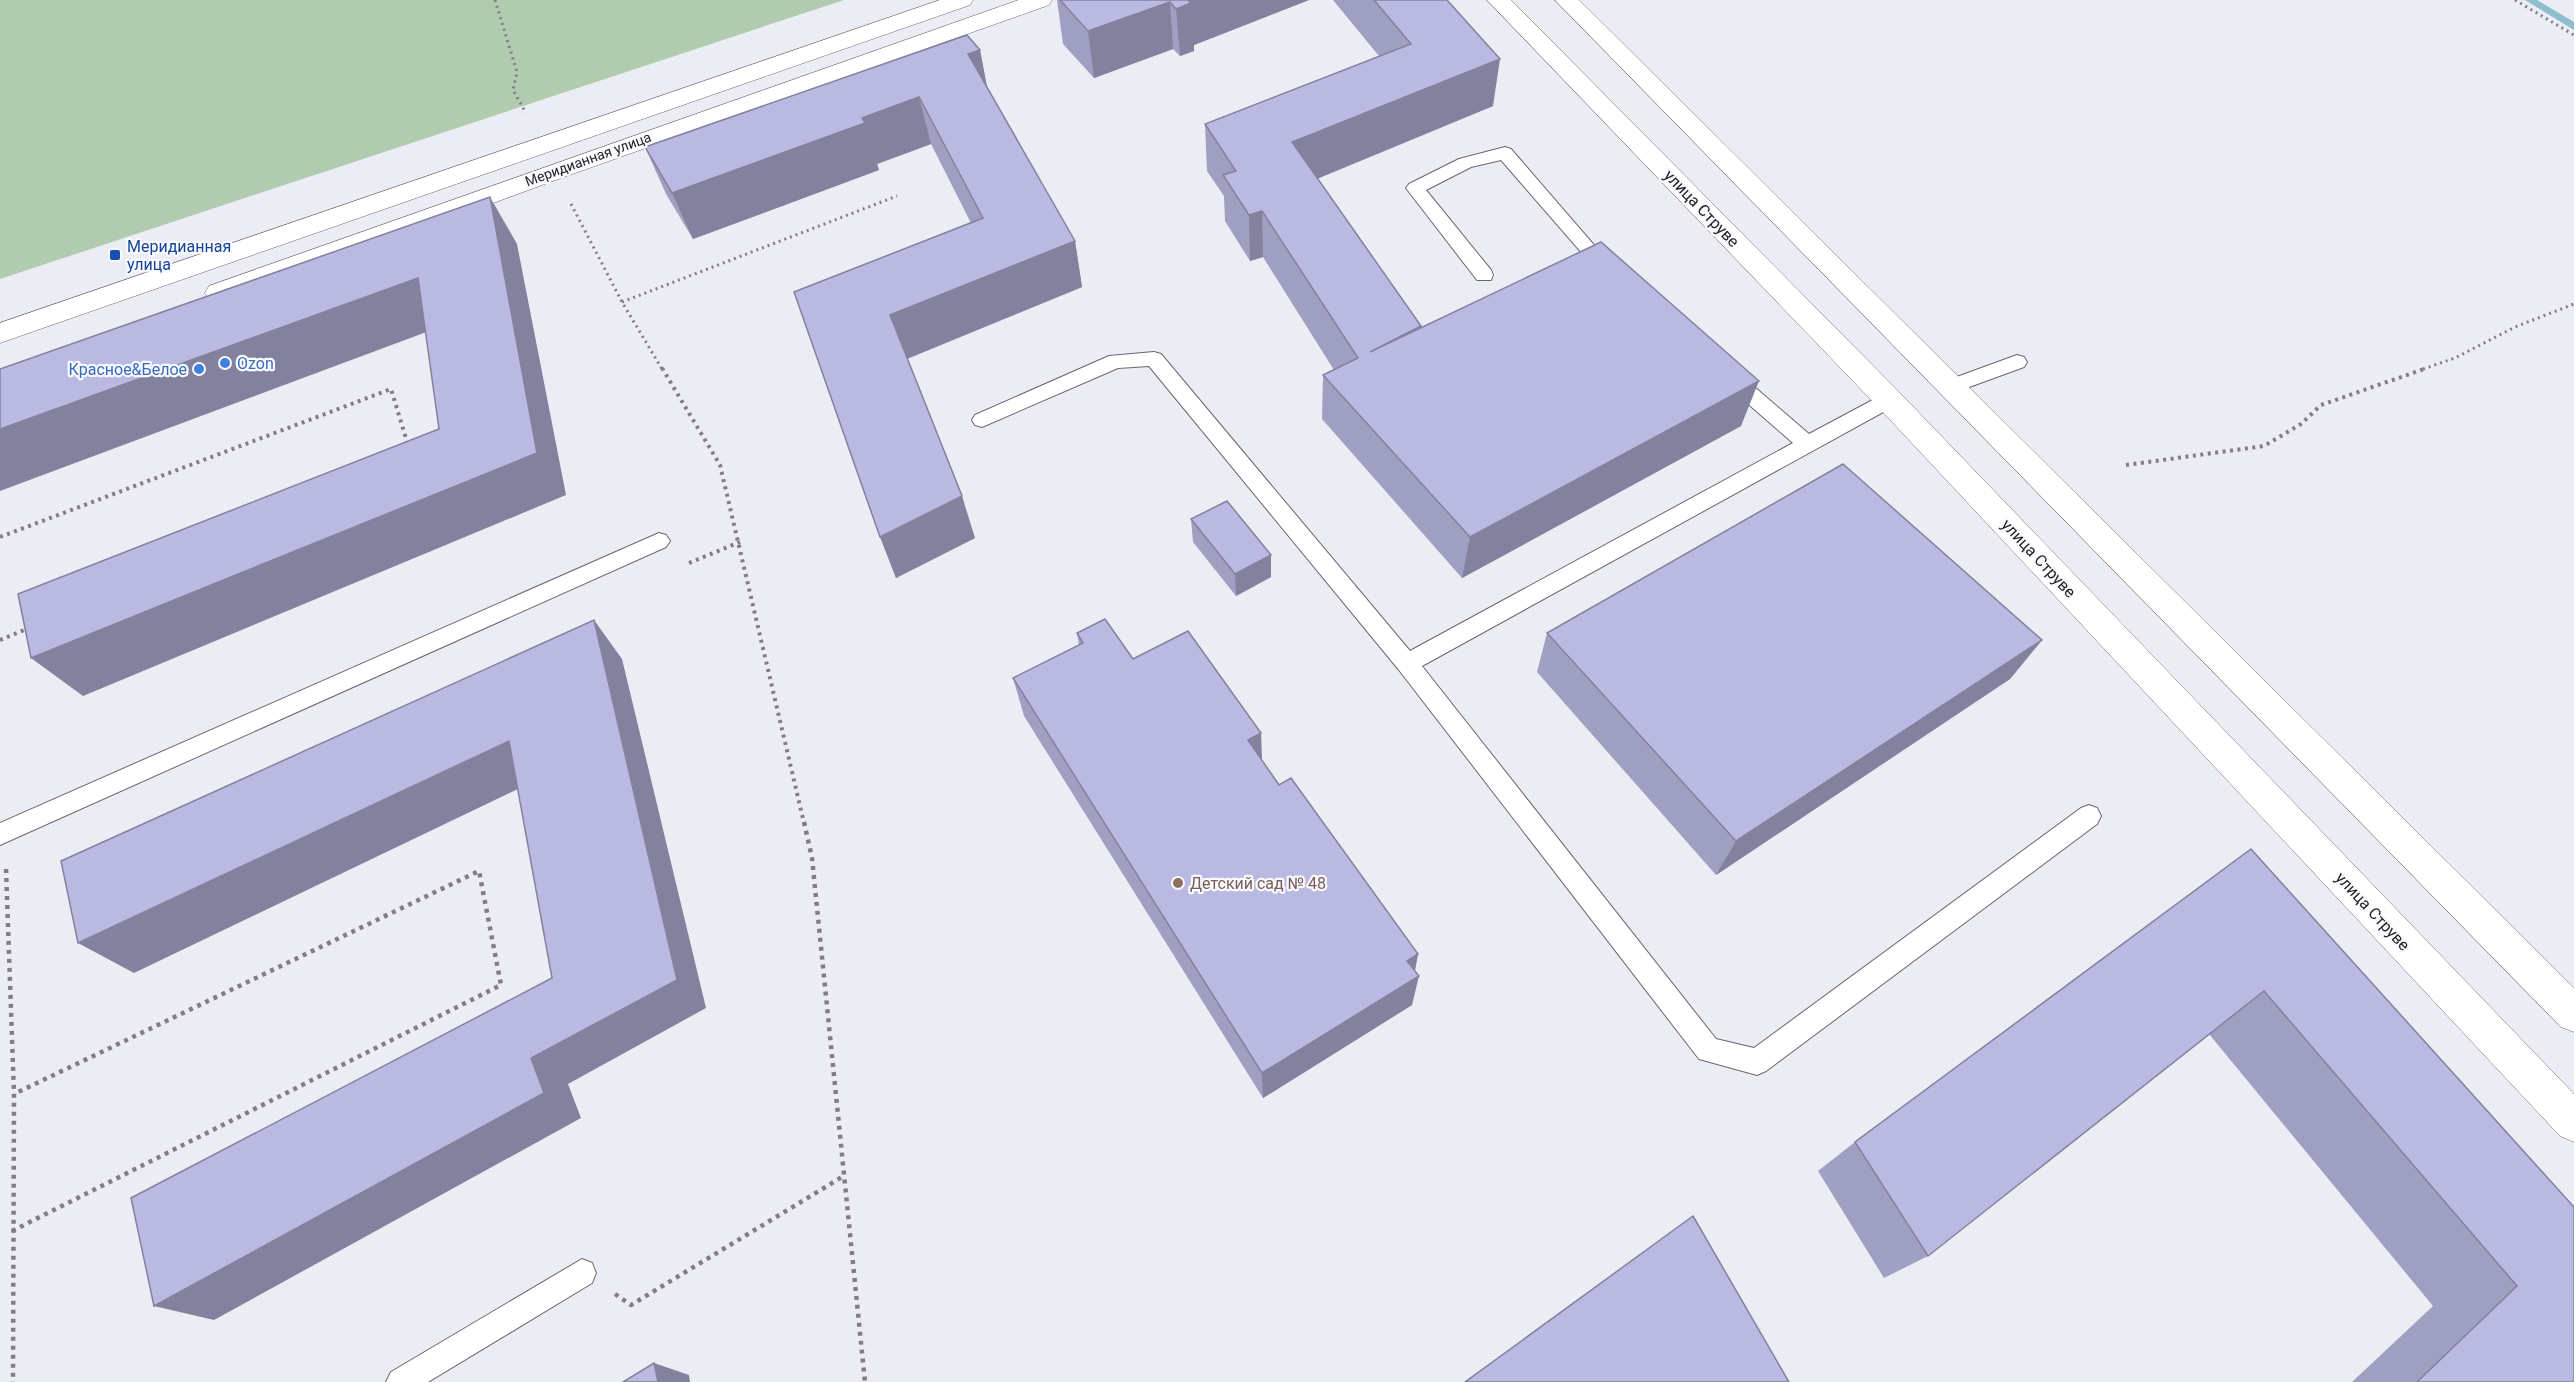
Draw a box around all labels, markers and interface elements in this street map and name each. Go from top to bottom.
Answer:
street label: Меридианная улица [523,129,653,189]
street label: улица Струве [1660,166,1743,251]
place label: Меридианная улица [127,237,231,274]
marker: Меридианная улица [108,248,122,262]
place label: Ozon [237,354,274,373]
marker: Ozon [218,356,232,370]
place label: Красное&Белое [69,360,187,379]
marker: Красное&Белое [192,362,206,376]
street label: улица Струве [1998,515,2080,601]
street label: улица Струве [2332,868,2414,954]
place label: Детский сад № 48 [1190,874,1326,893]
marker: Детский сад № 48 [1171,876,1185,890]

